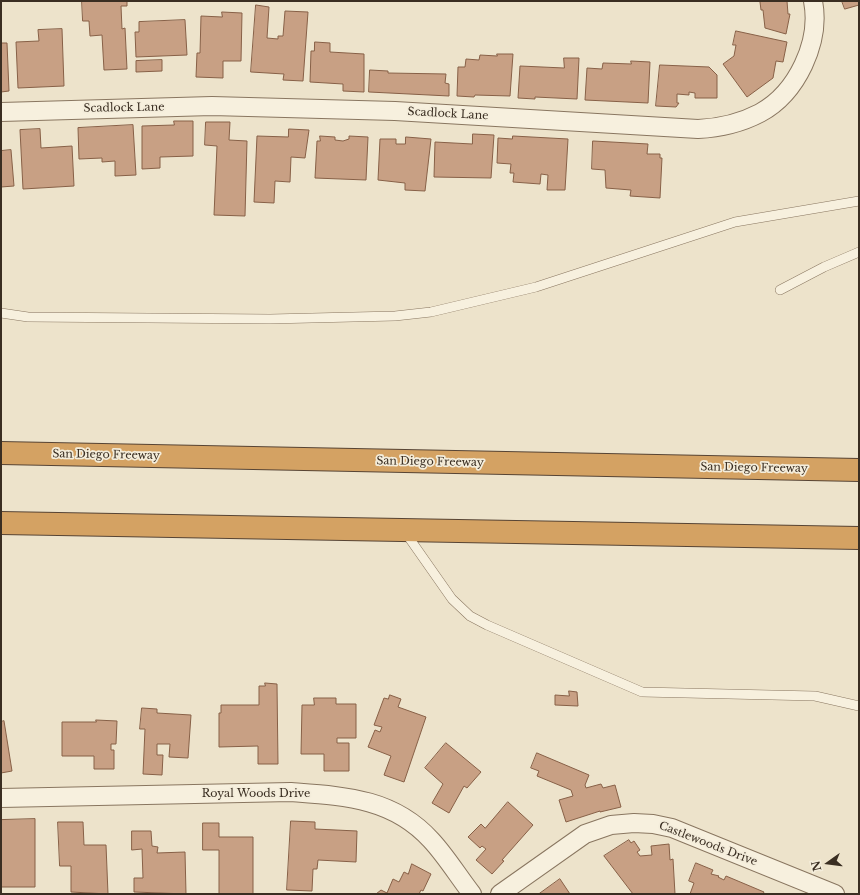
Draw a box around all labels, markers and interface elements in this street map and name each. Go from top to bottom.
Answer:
street label: Scadlock Lane [83,101,165,115]
street label: Scadlock Lane [407,105,489,123]
street label: San Diego Freeway [52,447,160,463]
street label: San Diego Freeway [376,454,484,470]
street label: San Diego Freeway [700,460,808,476]
street label: Royal Woods Drive [202,787,310,801]
street label: Castlewoods Drive [657,819,759,869]
north arrow [808,843,848,883]
text: N [808,859,824,873]

